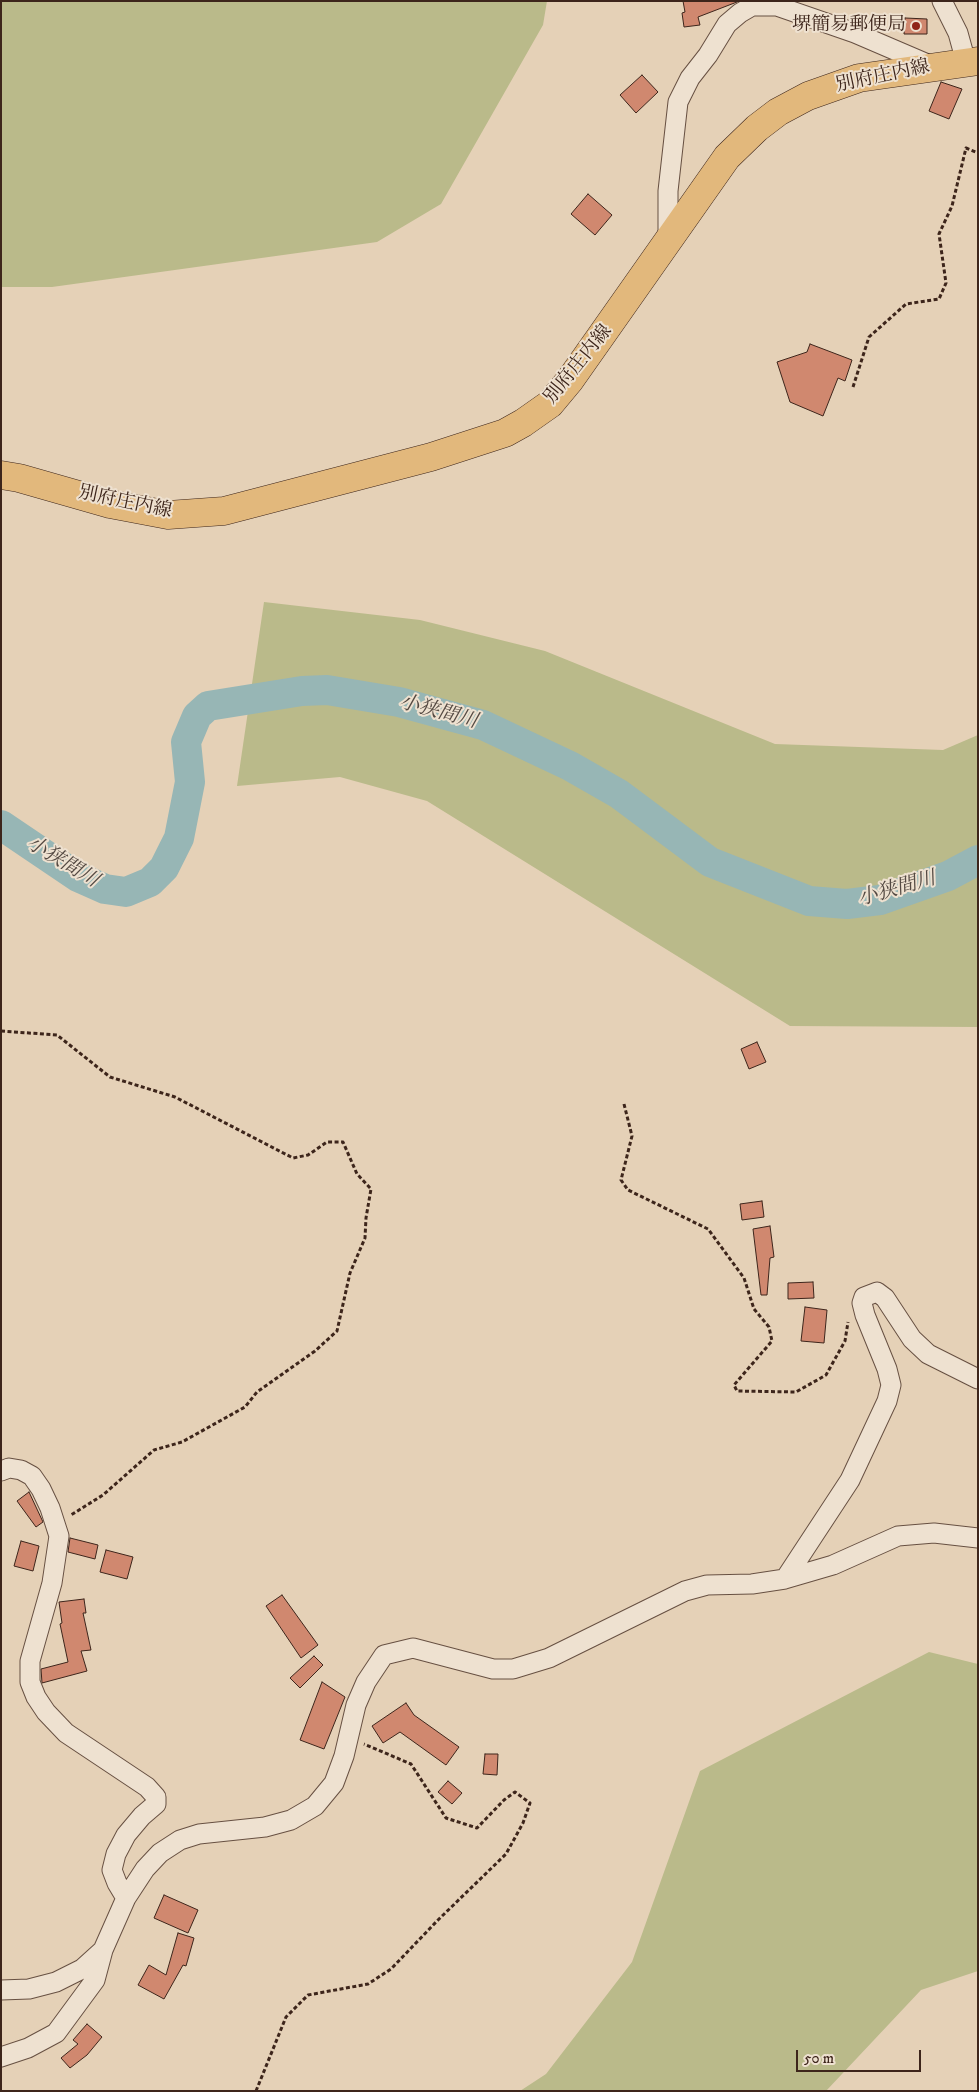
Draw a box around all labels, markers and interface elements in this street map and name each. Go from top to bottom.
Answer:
place label: 堺簡易郵便局 [792,15,906,37]
marker: 堺簡易郵便局 [910,20,922,32]
street label: 別府庄内線 [834,56,932,98]
street label: 別府庄内線 [540,321,618,409]
street label: 別府庄内線 [76,482,174,524]
water label: 小狭間川 [396,691,480,735]
water label: 小狭間川 [22,832,102,894]
water label: 小狭間川 [855,867,939,913]
scale bar [799,2040,924,2072]
text: 50 m [804,2049,834,2068]

